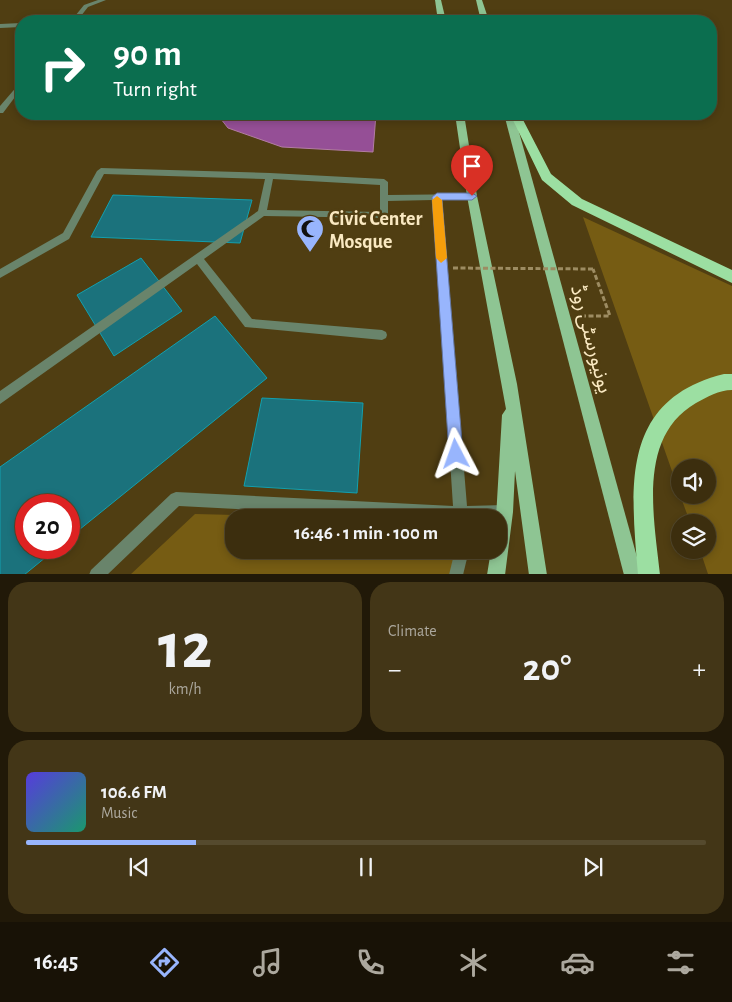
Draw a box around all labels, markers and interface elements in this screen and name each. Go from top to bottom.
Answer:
icon: right [30,35,95,100]
text: 90 m [113,37,182,72]
text: Turn right [113,78,197,100]
pin [451,145,493,196]
icon: arrive [458,152,486,180]
place label: Civic Center Mosque [329,209,422,252]
mosque icon: Civic Center Mosque [295,214,325,253]
street label: یونیورسٹی روڈ [566,283,616,396]
position arrow [429,427,481,479]
map controls [671,459,716,559]
button: sound [671,459,716,504]
speed limit sign: 20 [15,494,80,559]
button: layers [671,514,716,559]
text: 16:46 · 1 min · 100 m [294,524,438,543]
text: 12 [158,615,212,680]
text: Climate [388,623,437,639]
text: 20° [523,650,571,688]
text: − [388,656,401,684]
text: + [693,656,706,684]
text: km/h [168,681,202,697]
text: 106.6 FM [101,783,167,802]
text: Music [101,805,137,821]
icon: previous [125,853,153,881]
icon: pause [352,853,380,881]
icon: next [579,853,607,881]
icon: directions [147,945,182,980]
icon: music [250,945,285,980]
icon: phone [353,945,388,980]
icon: climate [456,945,491,980]
icon: car [560,945,595,980]
icon: filters [663,945,698,980]
text: 16:45 [34,951,78,973]

